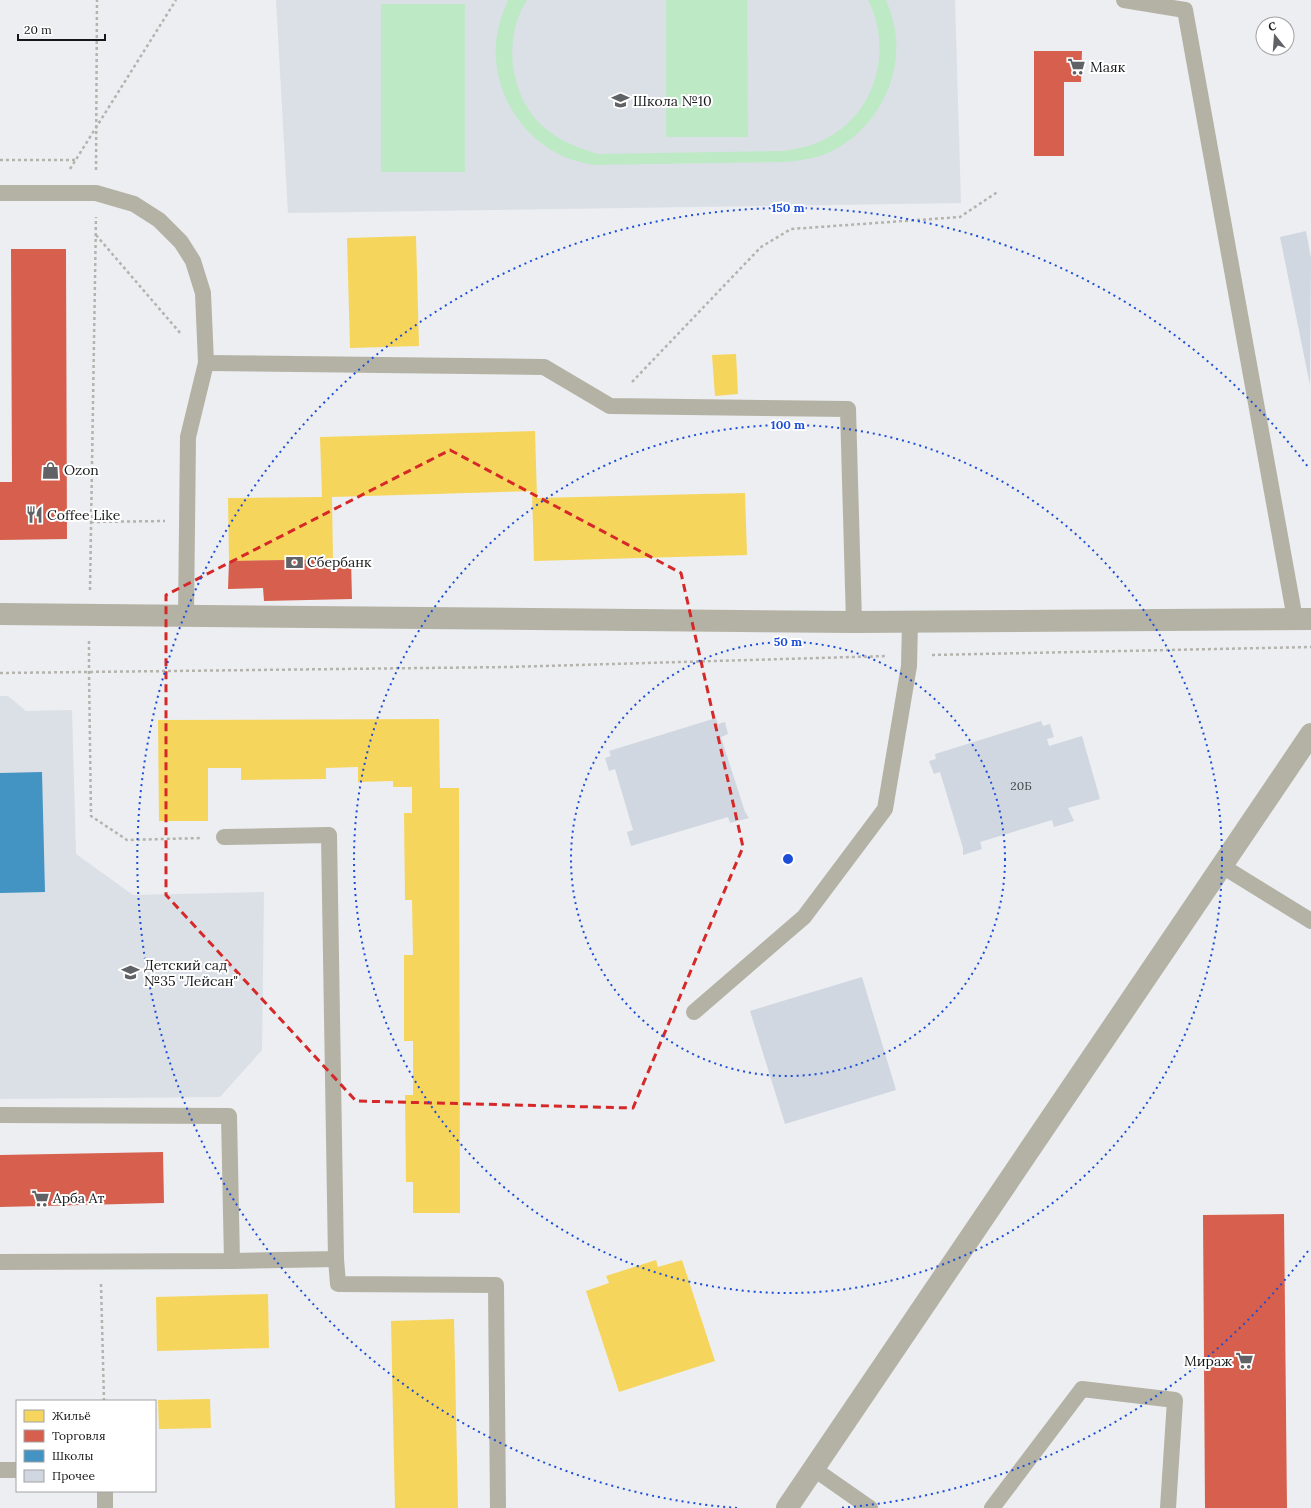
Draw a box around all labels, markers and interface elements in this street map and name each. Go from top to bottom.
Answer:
scale bar [18,16,105,42]
north arrow [1255,16,1295,56]
text: С [1266,19,1278,34]
text: 20 m [24,22,52,37]
supermarket icon: Маяк [1067,57,1087,77]
place label: Маяк [1090,58,1126,76]
school or university icon: Школа №10 [610,91,630,111]
place label: Школа №10 [633,92,712,110]
text: 150 m [771,200,805,215]
text: 100 m [771,417,805,432]
shop icon: Ozon [41,460,61,480]
place label: Ozon [64,461,99,479]
restaurant icon: Coffee Like [24,505,44,525]
place label: Coffee Like [47,506,121,524]
bank icon: Сбербанк [284,552,304,572]
place label: Сбербанк [307,553,372,571]
text: 50 m [774,634,802,649]
house number: 20Б [1010,778,1032,793]
centre of rings [781,852,795,866]
place label: Детский сад №35 "Лейсан" [144,956,238,990]
school or university icon: Детский сад №35 "Лейсан" [121,963,141,983]
supermarket icon: Арба Ат [30,1188,50,1208]
place label: Арба Ат [52,1189,104,1207]
supermarket icon: Мираж [1235,1351,1255,1371]
place label: Мираж [1184,1352,1232,1370]
legend [16,1400,156,1492]
text: Жильё [52,1408,91,1423]
text: Торговля [52,1428,105,1443]
text: Школы [52,1448,93,1463]
text: Прочее [52,1468,95,1483]

